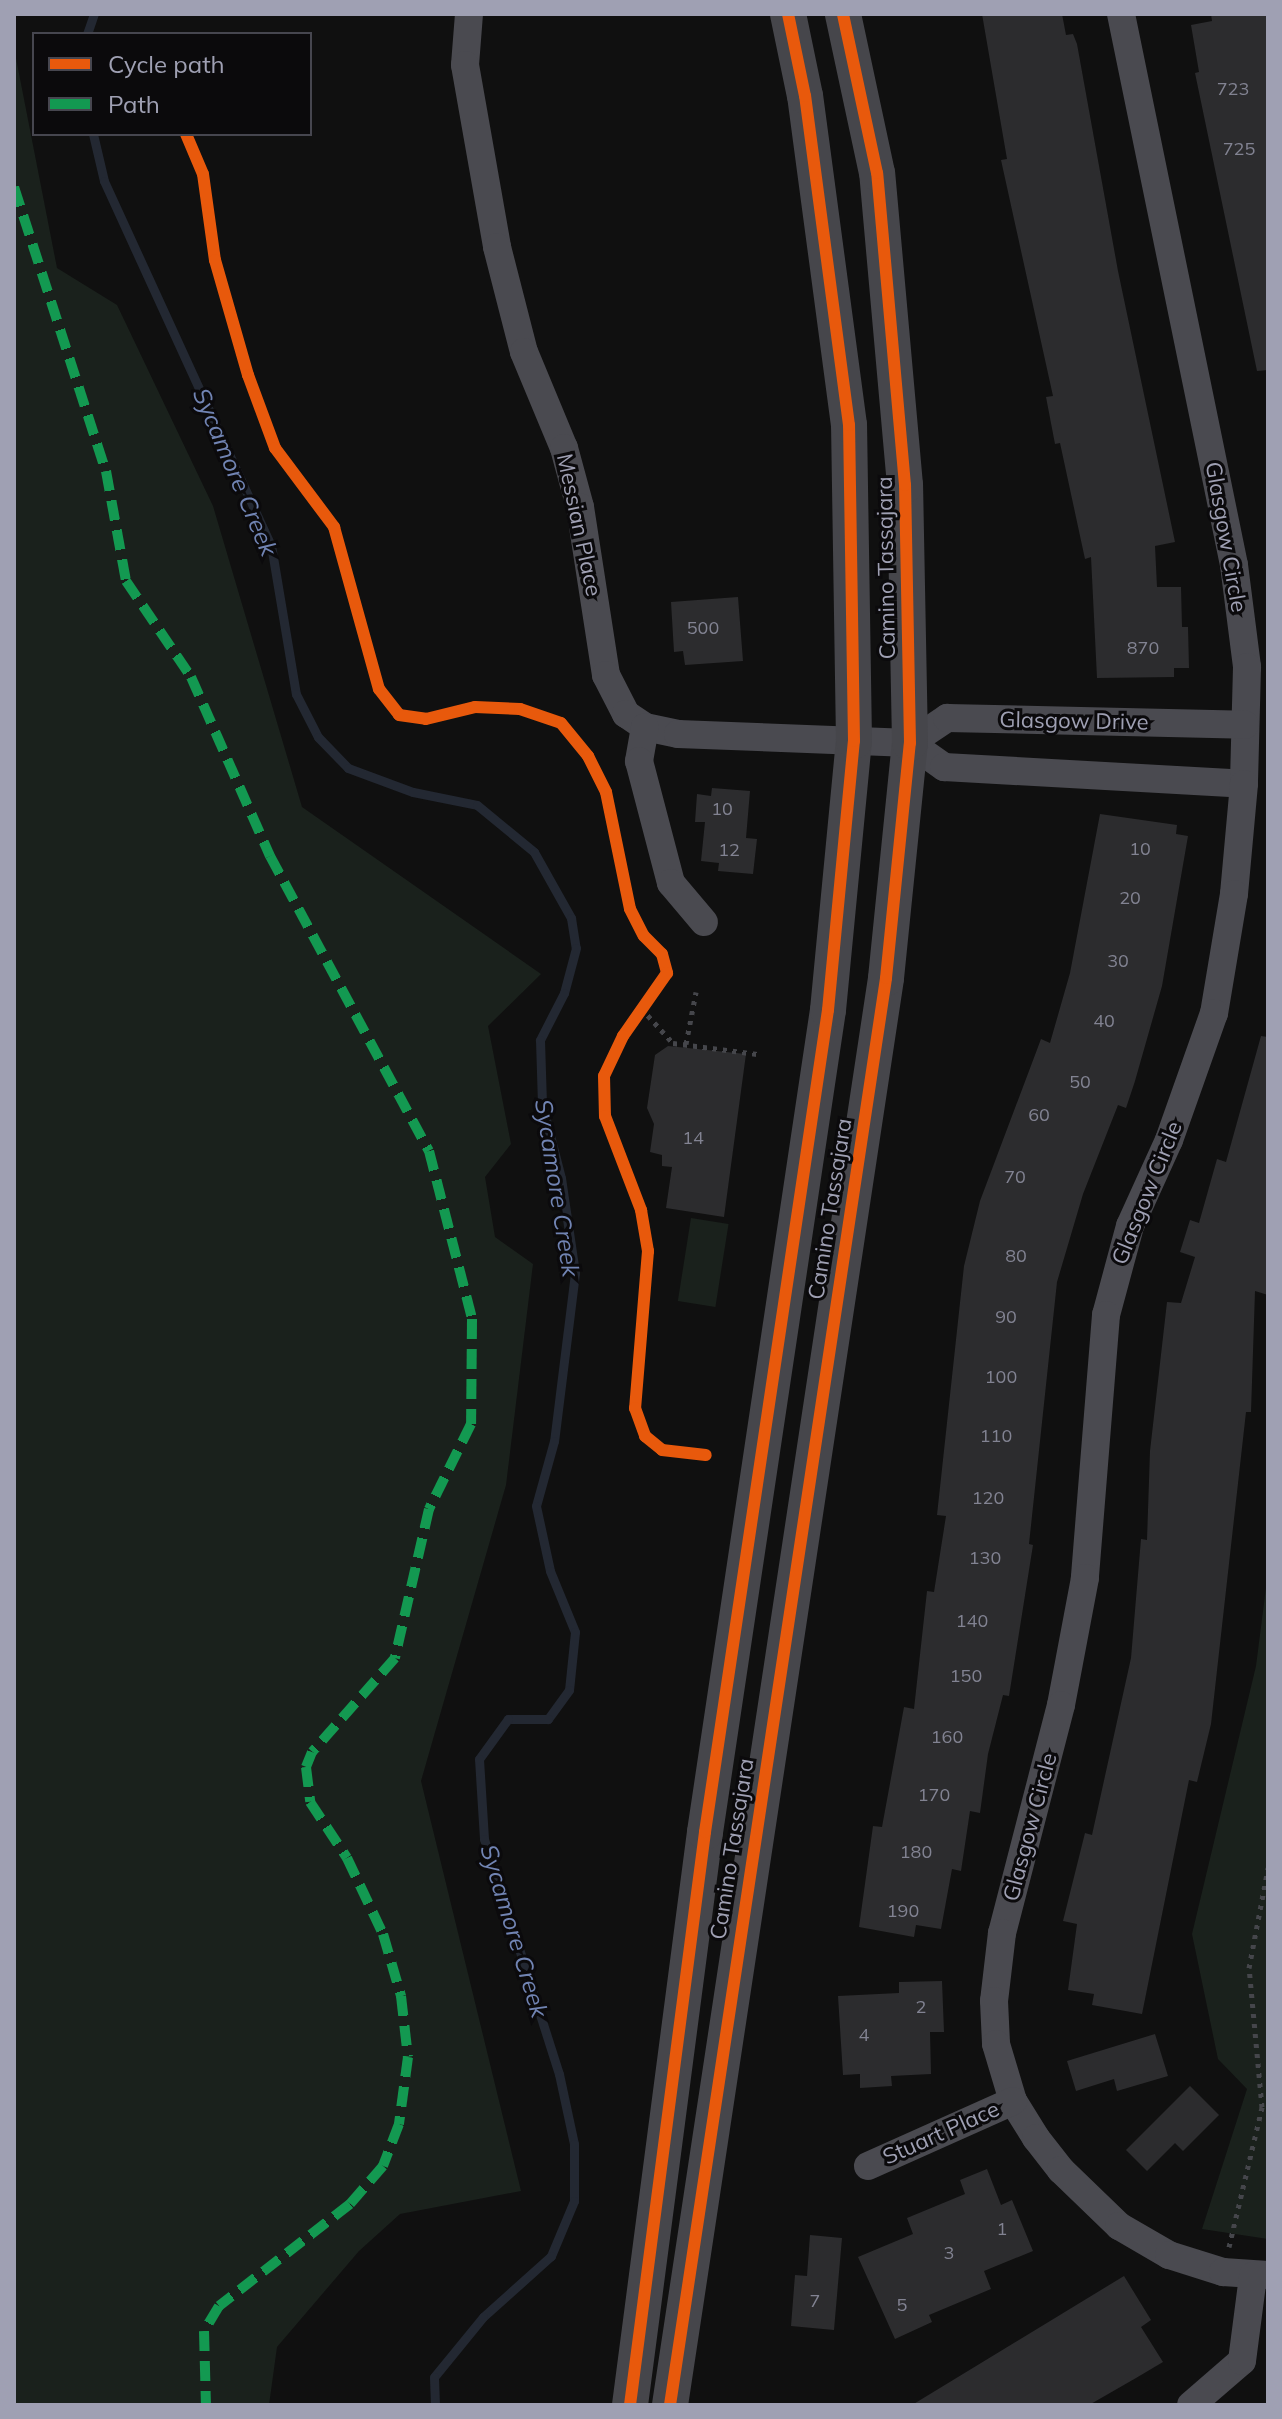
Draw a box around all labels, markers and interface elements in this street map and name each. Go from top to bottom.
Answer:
legend [32,32,312,136]
text: Cycle path [108,49,225,79]
house number: 723 [1217,78,1249,100]
text: Path [108,89,160,119]
house number: 725 [1223,138,1255,160]
water label: Sycamore Creek [187,384,283,560]
street label: Messian Place [551,451,607,599]
street label: Glasgow Circle [1200,460,1252,614]
street label: Camino Tassajara [871,476,901,660]
house number: 500 [687,617,719,639]
house number: 870 [1127,637,1159,659]
street label: Glasgow Drive [999,707,1149,735]
house number: 10 [711,798,733,820]
house number: 10 [1129,838,1151,860]
house number: 12 [718,839,740,861]
house number: 20 [1119,887,1141,909]
house number: 30 [1107,950,1129,972]
house number: 40 [1093,1010,1115,1032]
house number: 50 [1069,1071,1091,1093]
water label: Sycamore Creek [529,1097,585,1279]
house number: 60 [1028,1104,1050,1126]
street label: Camino Tassajara [803,1117,857,1301]
street label: Glasgow Circle [1106,1118,1188,1268]
house number: 14 [682,1127,704,1149]
house number: 70 [1004,1166,1026,1188]
house number: 80 [1005,1245,1027,1267]
house number: 90 [995,1306,1017,1328]
house number: 100 [985,1366,1017,1388]
house number: 110 [980,1425,1012,1447]
house number: 120 [972,1487,1004,1509]
house number: 130 [969,1547,1001,1569]
house number: 140 [956,1610,988,1632]
house number: 150 [950,1665,982,1687]
house number: 160 [931,1726,963,1748]
street label: Glasgow Circle [998,1750,1062,1904]
street label: Camino Tassajara [705,1757,759,1941]
house number: 170 [918,1784,950,1806]
water label: Sycamore Creek [474,1841,554,2021]
house number: 180 [900,1841,932,1863]
house number: 190 [887,1900,919,1922]
house number: 2 [916,1996,926,2018]
house number: 4 [859,2024,869,2046]
street label: Stuart Place [879,2096,1003,2170]
house number: 1 [997,2218,1007,2240]
house number: 3 [944,2242,954,2264]
house number: 7 [810,2290,820,2312]
house number: 5 [897,2294,907,2316]

